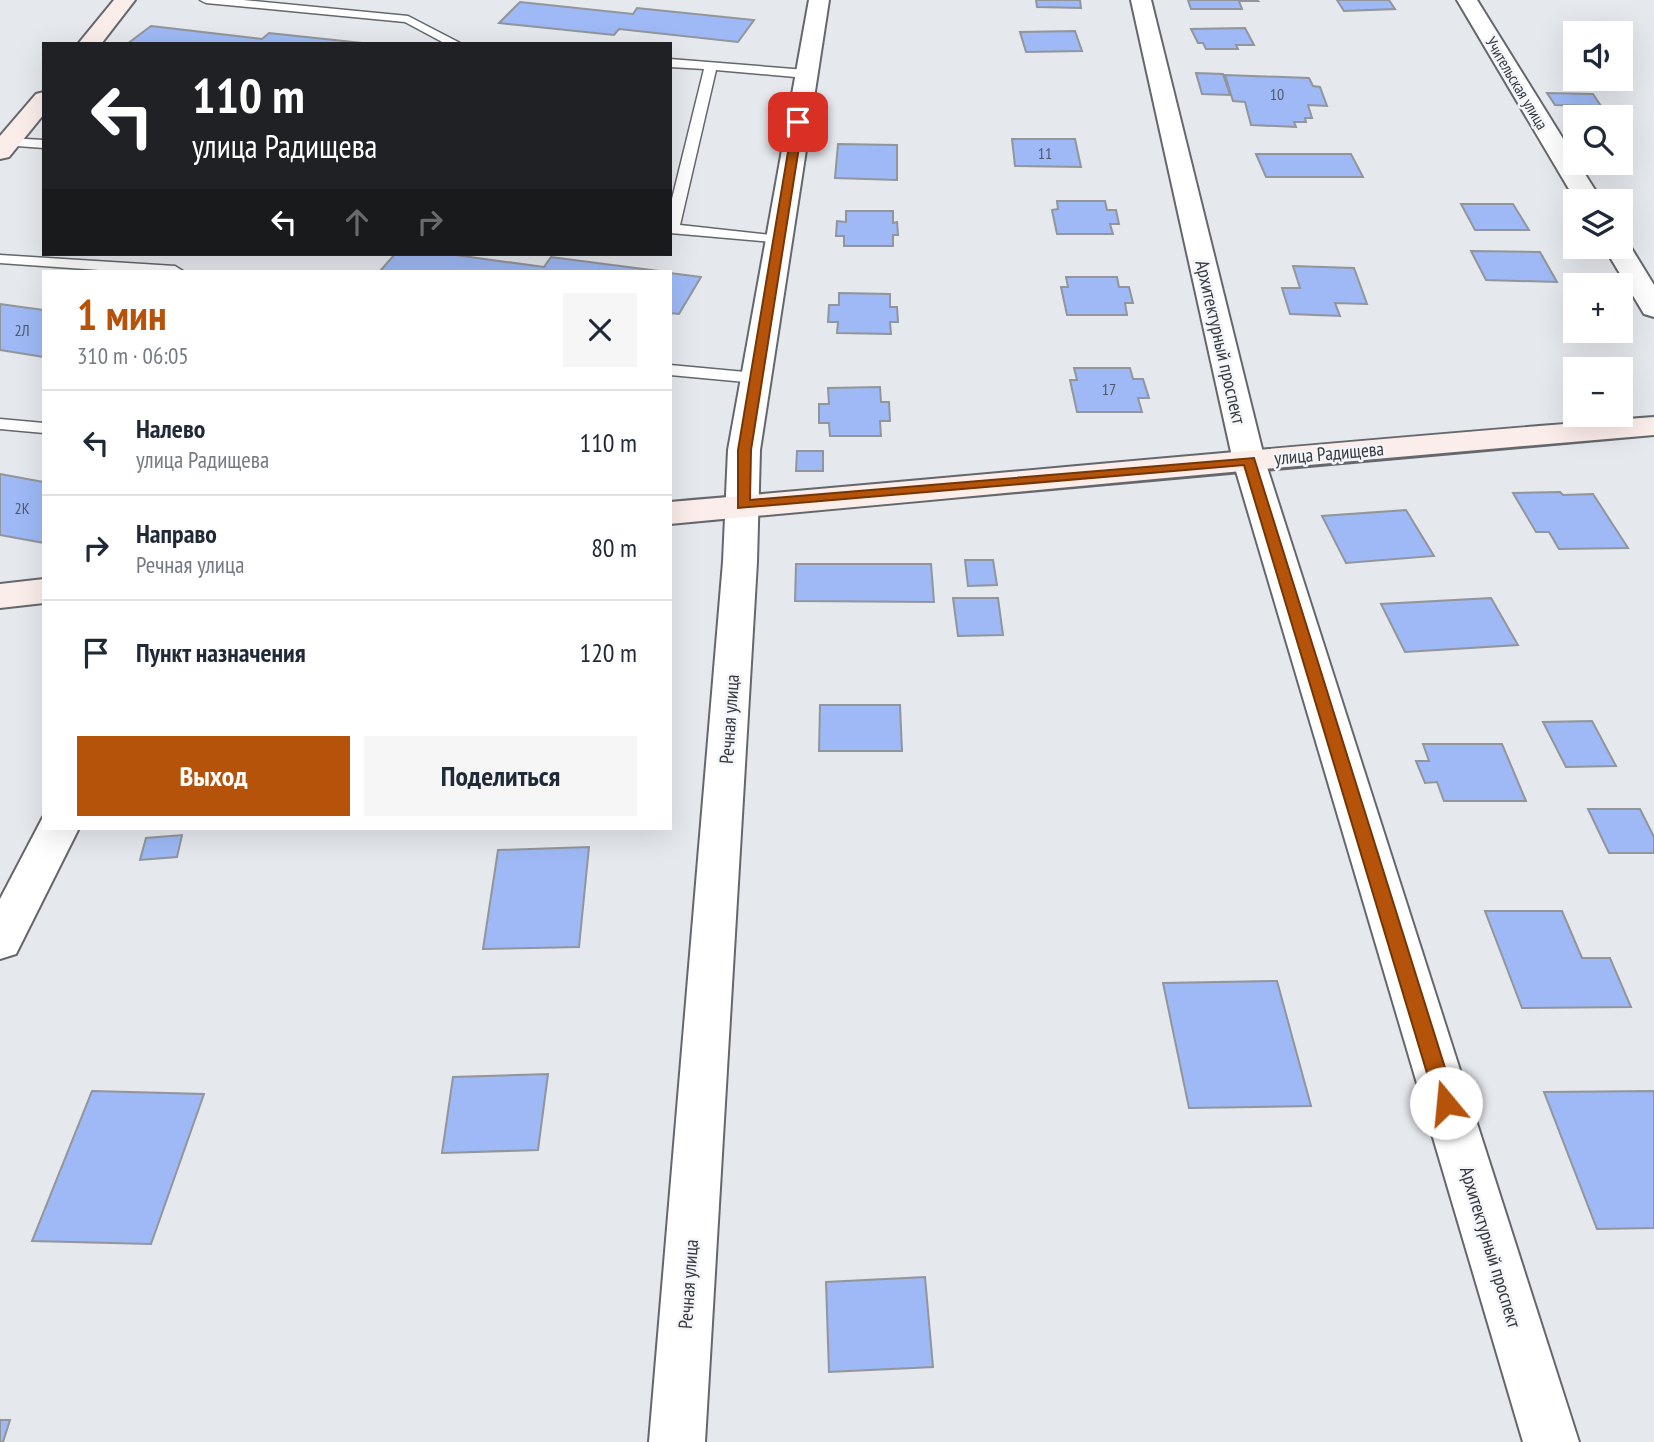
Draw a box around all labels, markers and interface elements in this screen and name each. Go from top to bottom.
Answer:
map controls [1563,21,1633,427]
button: sound [1563,21,1633,91]
street label: Учительская улица [1481,33,1553,133]
text: 110 m [192,63,305,127]
icon: left [77,70,168,161]
house number: 10 [1270,84,1284,104]
pin [768,92,828,152]
icon: arrive [779,103,817,141]
button: search [1563,105,1633,175]
text: улица Радищева [192,125,377,167]
house number: 11 [1038,143,1052,163]
button: layers [1563,189,1633,259]
icon: left [265,203,303,241]
icon: ahead [338,203,376,241]
icon: right [411,203,449,241]
street label: Архитектурный проспект [1190,258,1252,427]
button: + [1563,273,1633,343]
text: 1 мин [77,287,167,342]
button: close [563,293,637,367]
house number: 2Л [14,320,30,340]
text: 310 m · 06:05 [77,341,189,370]
button: − [1563,357,1633,427]
house number: 17 [1102,379,1116,399]
text: Налево [136,412,205,445]
icon: left [77,424,115,462]
text: 110 m [579,426,637,459]
street label: улица Радищева [1273,436,1385,470]
text: улица Радищева [136,445,269,474]
house number: 2К [14,498,30,518]
text: Направо [136,517,217,550]
icon: right [77,529,115,567]
text: 80 m [591,531,637,564]
text: Речная улица [136,550,244,579]
icon: arrive [77,634,115,672]
text: Пункт назначения [136,636,306,669]
text: 120 m [579,636,637,669]
street label: Речная улица [714,674,744,764]
button: Выход [77,736,350,816]
button: Поделиться [364,736,637,816]
position arrow [1409,1066,1483,1140]
street label: Архитектурный проспект [1455,1163,1527,1331]
street label: Речная улица [673,1239,703,1329]

